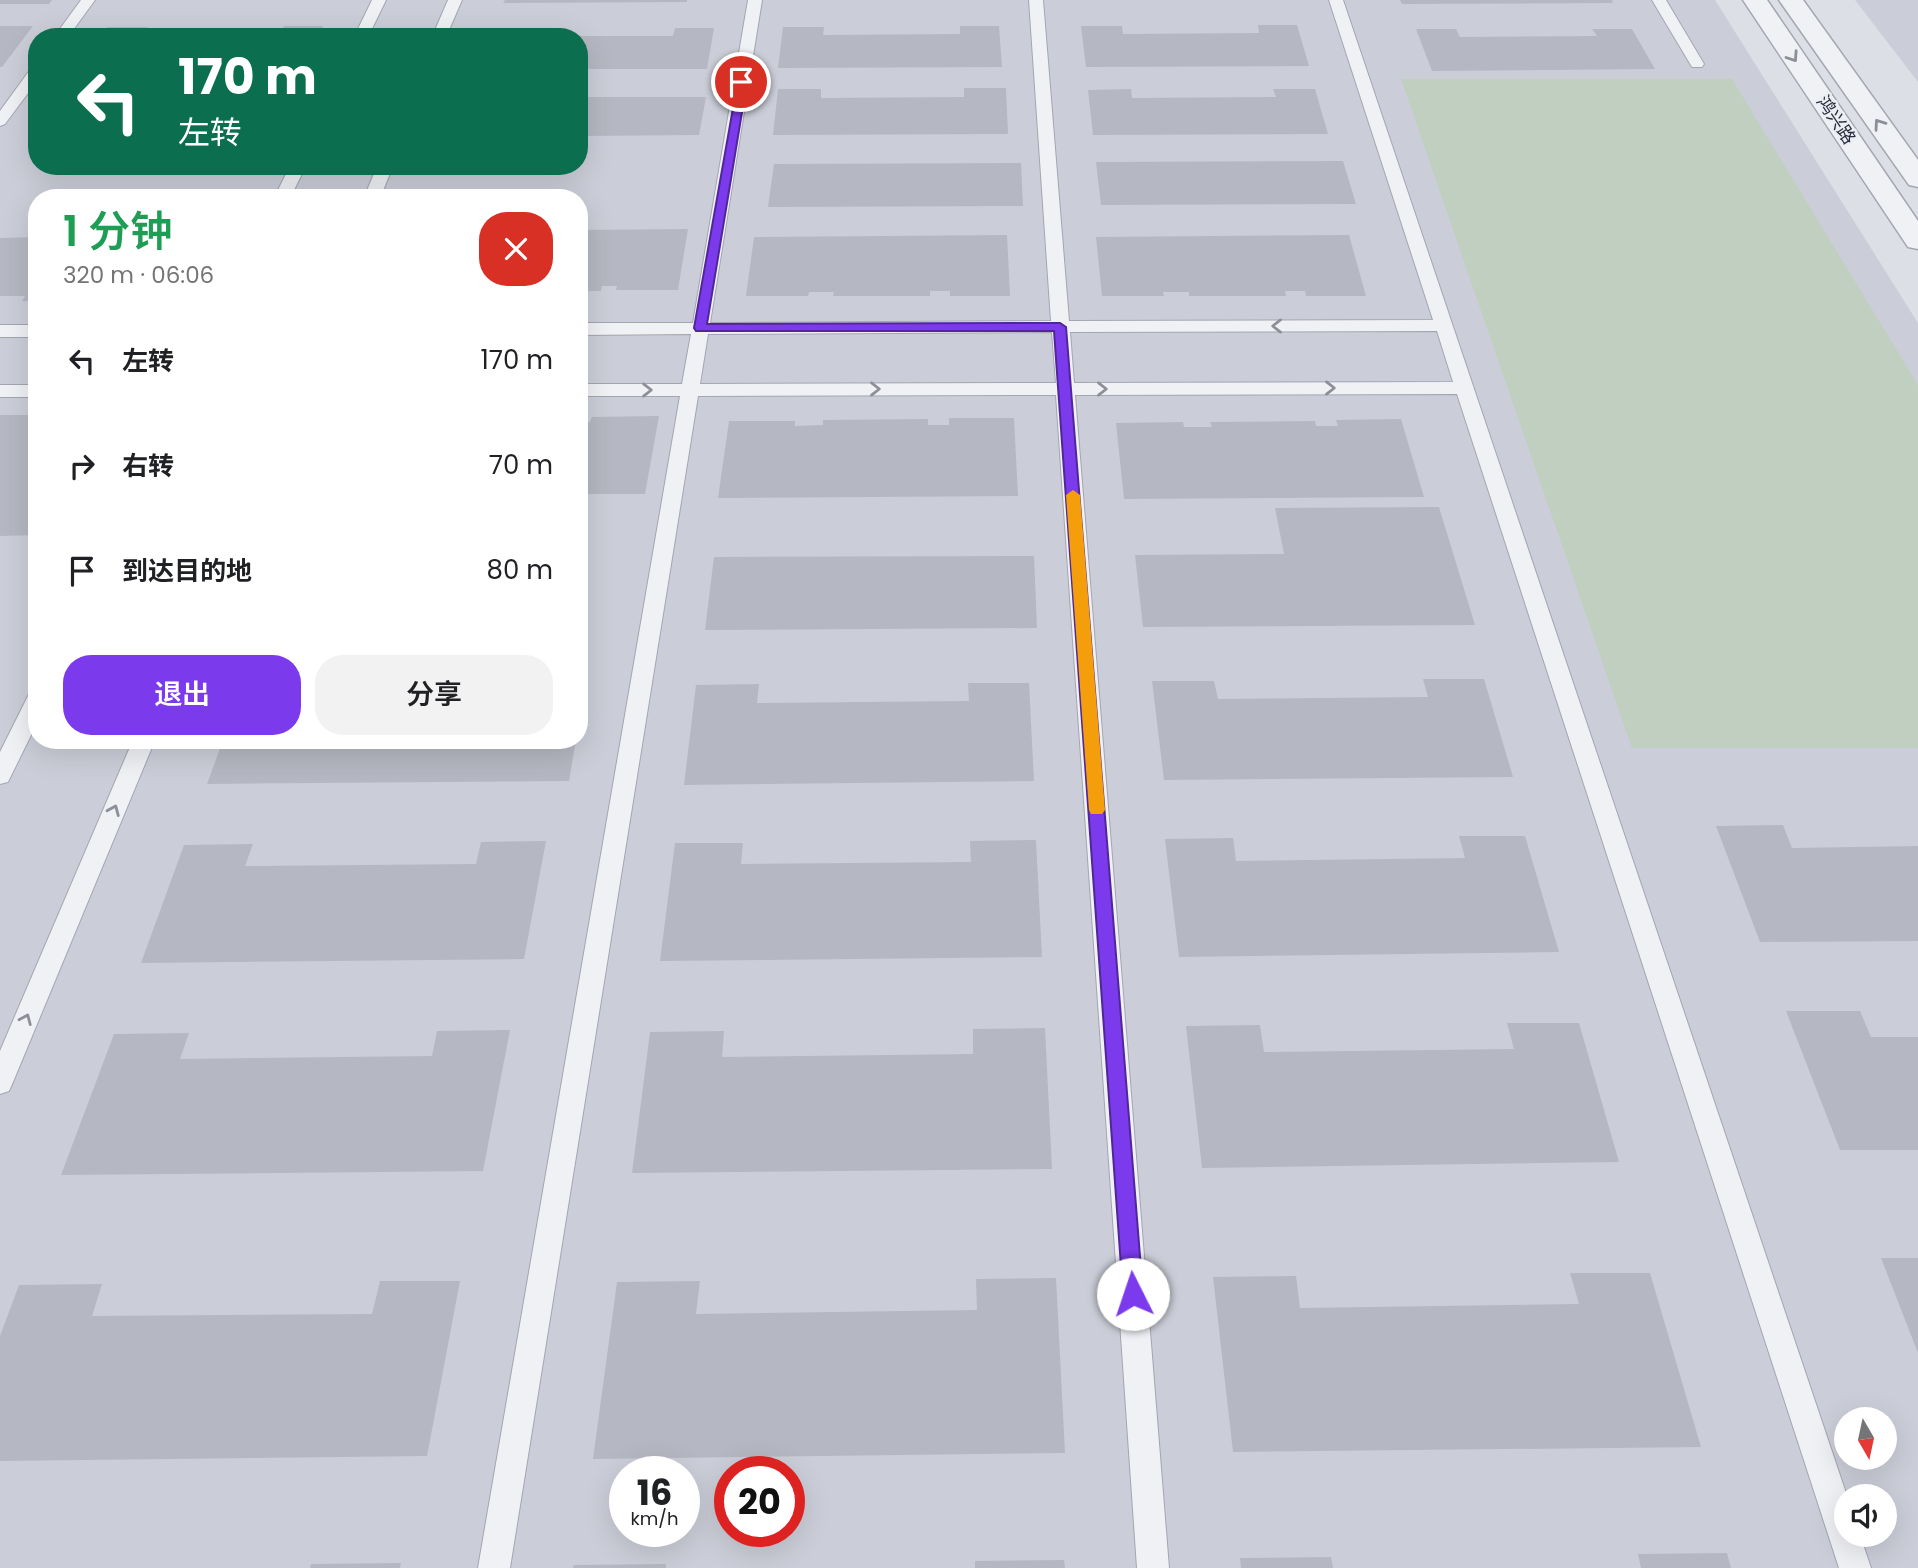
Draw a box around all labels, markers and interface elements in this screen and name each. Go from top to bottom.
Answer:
text: 170 m [178,43,317,111]
one-way arrow [1785,49,1798,62]
pin [711,52,771,112]
icon: left [63,56,154,147]
icon: arrive [722,63,760,101]
street label: 鸿兴路 [1811,90,1862,149]
text: 左转 [178,110,242,155]
one-way arrow [1875,119,1887,132]
text: 1 分钟 [63,202,172,261]
button: close [479,212,553,286]
text: 320 m · 06:06 [63,259,214,291]
one-way arrow [1271,318,1282,334]
icon: left [63,342,101,380]
text: 170 m [480,342,553,378]
text: 左转 [122,343,174,379]
one-way arrow [1325,380,1336,396]
one-way arrow [870,381,881,397]
one-way arrow [1098,381,1108,397]
one-way arrow [643,382,653,398]
icon: right [63,447,101,485]
text: 70 m [489,447,553,483]
text: 右转 [122,448,174,484]
icon: arrive [63,552,101,590]
text: 80 m [487,552,553,588]
text: 到达目的地 [122,553,252,589]
button: 退出 [63,655,301,735]
button: 分享 [315,655,553,735]
one-way arrow [106,804,120,816]
one-way arrow [18,1014,32,1026]
position arrow [1096,1257,1170,1331]
north arrow [1834,1407,1897,1470]
map controls [1834,1407,1897,1547]
speed limit sign: 20 [714,1456,805,1547]
text: 16 [637,1468,672,1517]
button: sound [1834,1484,1897,1547]
text: km/h [631,1506,678,1531]

